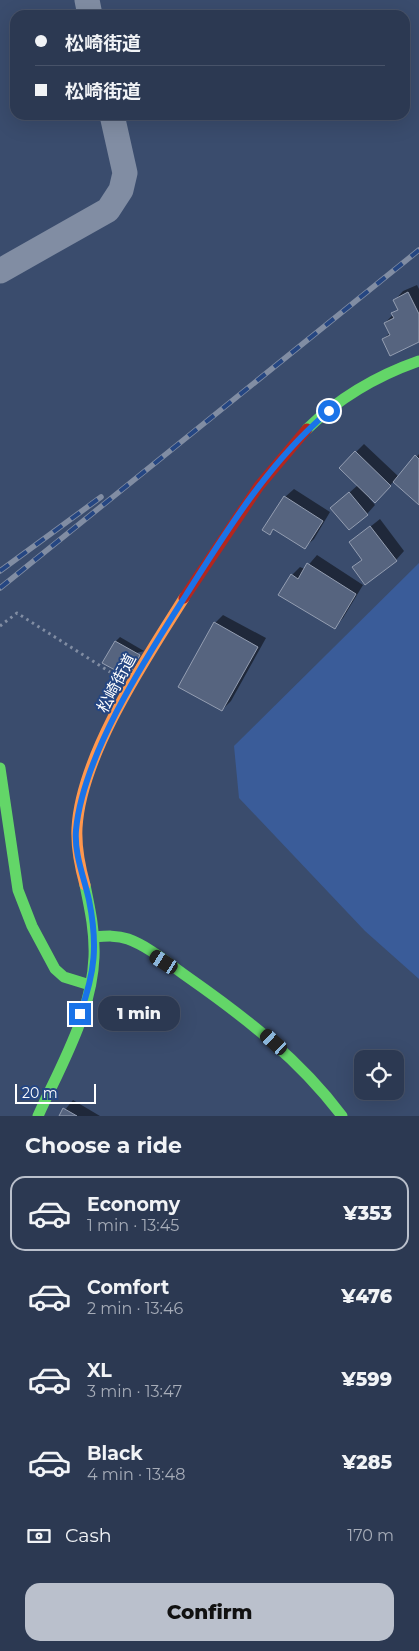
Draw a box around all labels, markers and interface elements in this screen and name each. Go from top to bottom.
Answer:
text: 松崎街道 [65,32,141,55]
text: 松崎街道 [65,80,141,103]
route start [318,400,340,422]
street label: 松崎街道 [93,651,140,716]
car [147,948,180,976]
callout: 1 min [98,996,180,1032]
route end [69,1003,91,1025]
text: 1 min [117,1004,161,1023]
car [257,1026,290,1058]
map controls [354,1050,404,1100]
button: locate [354,1050,404,1100]
scale bar [15,1081,96,1104]
text: 20 m [22,1084,58,1102]
text: Choose a ride [25,1132,182,1159]
icon: car [27,1191,72,1236]
text: Economy [87,1193,180,1216]
text: ¥353 [343,1202,392,1225]
text: 1 min · 13:45 [87,1216,179,1235]
icon: car [27,1274,72,1319]
text: Comfort [87,1276,169,1299]
text: ¥476 [341,1285,392,1308]
text: 2 min · 13:46 [87,1299,183,1318]
icon: car [27,1357,72,1402]
text: XL [87,1359,112,1382]
text: ¥599 [341,1368,392,1391]
text: 3 min · 13:47 [87,1382,182,1401]
icon: car [27,1440,72,1485]
text: Black [87,1442,143,1465]
text: ¥285 [342,1451,392,1474]
text: 4 min · 13:48 [87,1465,185,1484]
icon: cash [25,1522,53,1550]
text: Cash [65,1524,112,1547]
text: 170 m [347,1526,394,1545]
button: Confirm [25,1583,394,1641]

